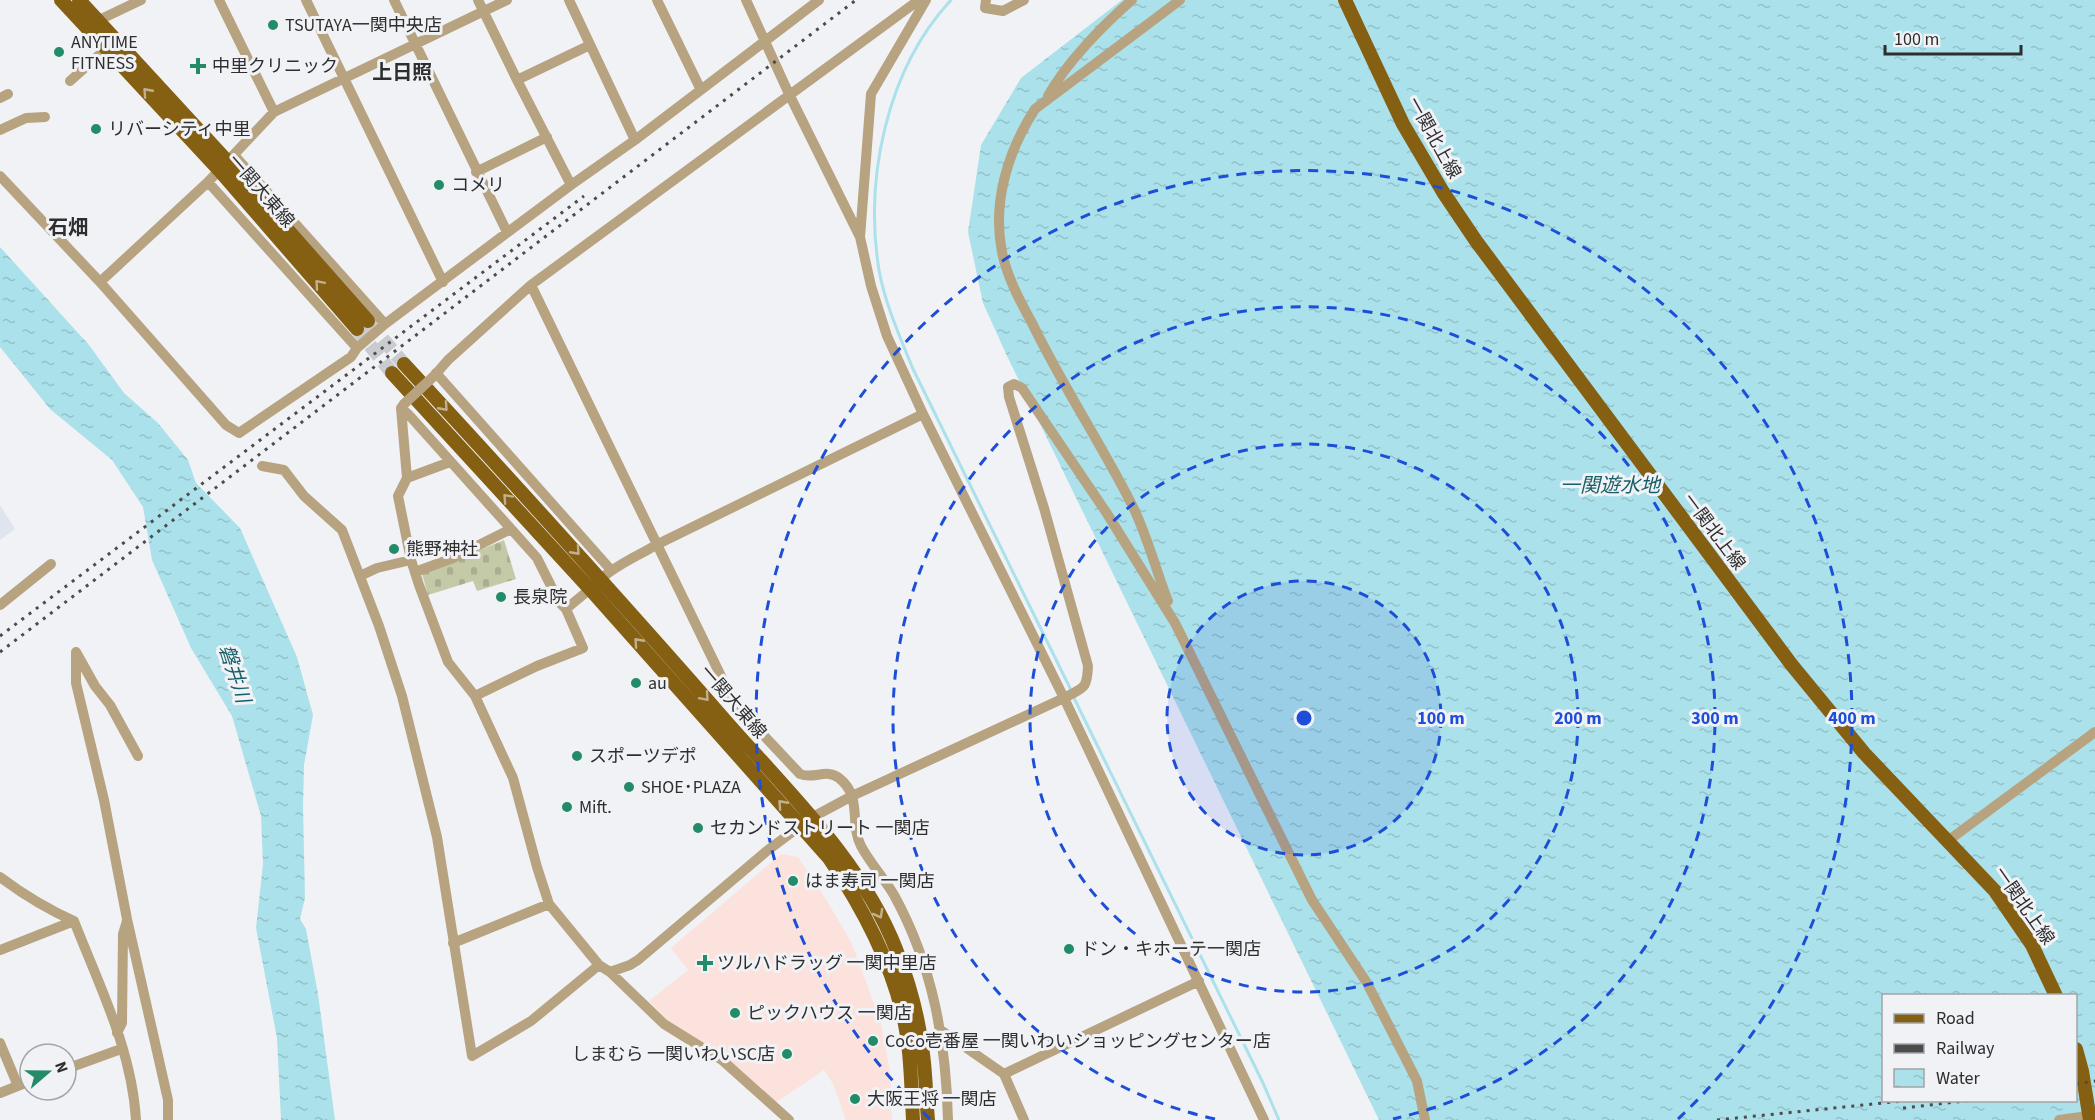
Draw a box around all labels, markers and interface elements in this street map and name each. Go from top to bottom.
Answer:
place label: TSUTAYA一関中央店 [285,13,442,38]
marker: TSUTAYA一関中央店 [266,18,280,32]
scale bar [1885,18,2022,56]
text: 100 m [1894,27,1939,52]
place label: ANYTIME FITNESS [71,30,138,76]
marker: ANYTIME FITNESS [52,45,66,59]
place label: 中里クリニック [212,54,338,79]
marker: 中里クリニック [189,57,207,75]
district label: 上日照 [372,59,432,87]
one-way arrow [143,88,154,98]
street label: 一関北上線 [1401,93,1467,183]
place label: リバーシティ中里 [108,117,251,142]
marker: リバーシティ中里 [89,122,103,136]
street label: 一関大東線 [222,149,300,233]
place label: コメリ [451,173,505,198]
marker: コメリ [432,178,446,192]
district label: 石畑 [48,214,88,242]
one-way arrow [315,281,326,291]
one-way arrow [437,400,448,411]
water label: 一関遊水地 [1560,472,1662,500]
street label: 一関北上線 [1677,489,1751,575]
one-way arrow [503,494,514,505]
place label: 熊野神社 [406,537,478,562]
marker: 熊野神社 [387,542,401,556]
one-way arrow [568,544,579,555]
place label: 長泉院 [513,585,567,610]
marker: 長泉院 [494,590,508,604]
one-way arrow [634,639,645,649]
water label: 磐井川 [211,641,257,709]
street label: 一関大東線 [694,660,772,744]
place label: au [648,671,667,696]
marker: au [629,676,643,690]
one-way arrow [698,690,709,701]
text: 100 m [1417,706,1465,731]
text: 200 m [1554,706,1602,731]
text: 300 m [1691,706,1739,731]
text: 400 m [1828,706,1876,731]
centre of rings [1294,708,1314,728]
place label: スポーツデポ [589,744,697,769]
marker: スポーツデポ [570,749,584,763]
place label: SHOE･PLAZA [641,775,741,800]
marker: SHOE･PLAZA [622,780,636,794]
place label: Mift. [579,795,612,820]
marker: Mift. [560,800,574,814]
one-way arrow [778,800,789,810]
place label: セカンドストリート 一関店 [710,816,930,841]
marker: セカンドストリート 一関店 [691,821,705,835]
street label: 一関北上線 [1988,862,2060,950]
place label: はま寿司 一関店 [805,869,935,894]
marker: はま寿司 一関店 [786,874,800,888]
one-way arrow [872,908,883,918]
place label: ドン・キホーテ一関店 [1081,937,1261,962]
marker: ドン・キホーテ一関店 [1062,942,1076,956]
place label: ツルハドラッグ 一関中里店 [717,951,937,976]
marker: ツルハドラッグ 一関中里店 [698,956,712,970]
legend [1882,994,2077,1102]
place label: ピックハウス 一関店 [747,1001,912,1026]
marker: ピックハウス 一関店 [728,1006,742,1020]
text: Road [1936,1006,1975,1031]
place label: CoCo壱番屋 一関いわいショッピングセンター店 [885,1029,1271,1054]
marker: CoCo壱番屋 一関いわいショッピングセンター店 [866,1034,880,1048]
text: Railway [1936,1036,1995,1061]
north arrow [18,1042,78,1102]
place label: しまむら 一関いわいSC店 [572,1042,775,1067]
marker: しまむら 一関いわいSC店 [780,1047,794,1061]
text: N [49,1058,73,1076]
text: Water [1936,1066,1980,1091]
place label: 大阪王将 一関店 [867,1087,997,1112]
marker: 大阪王将 一関店 [848,1092,862,1106]

